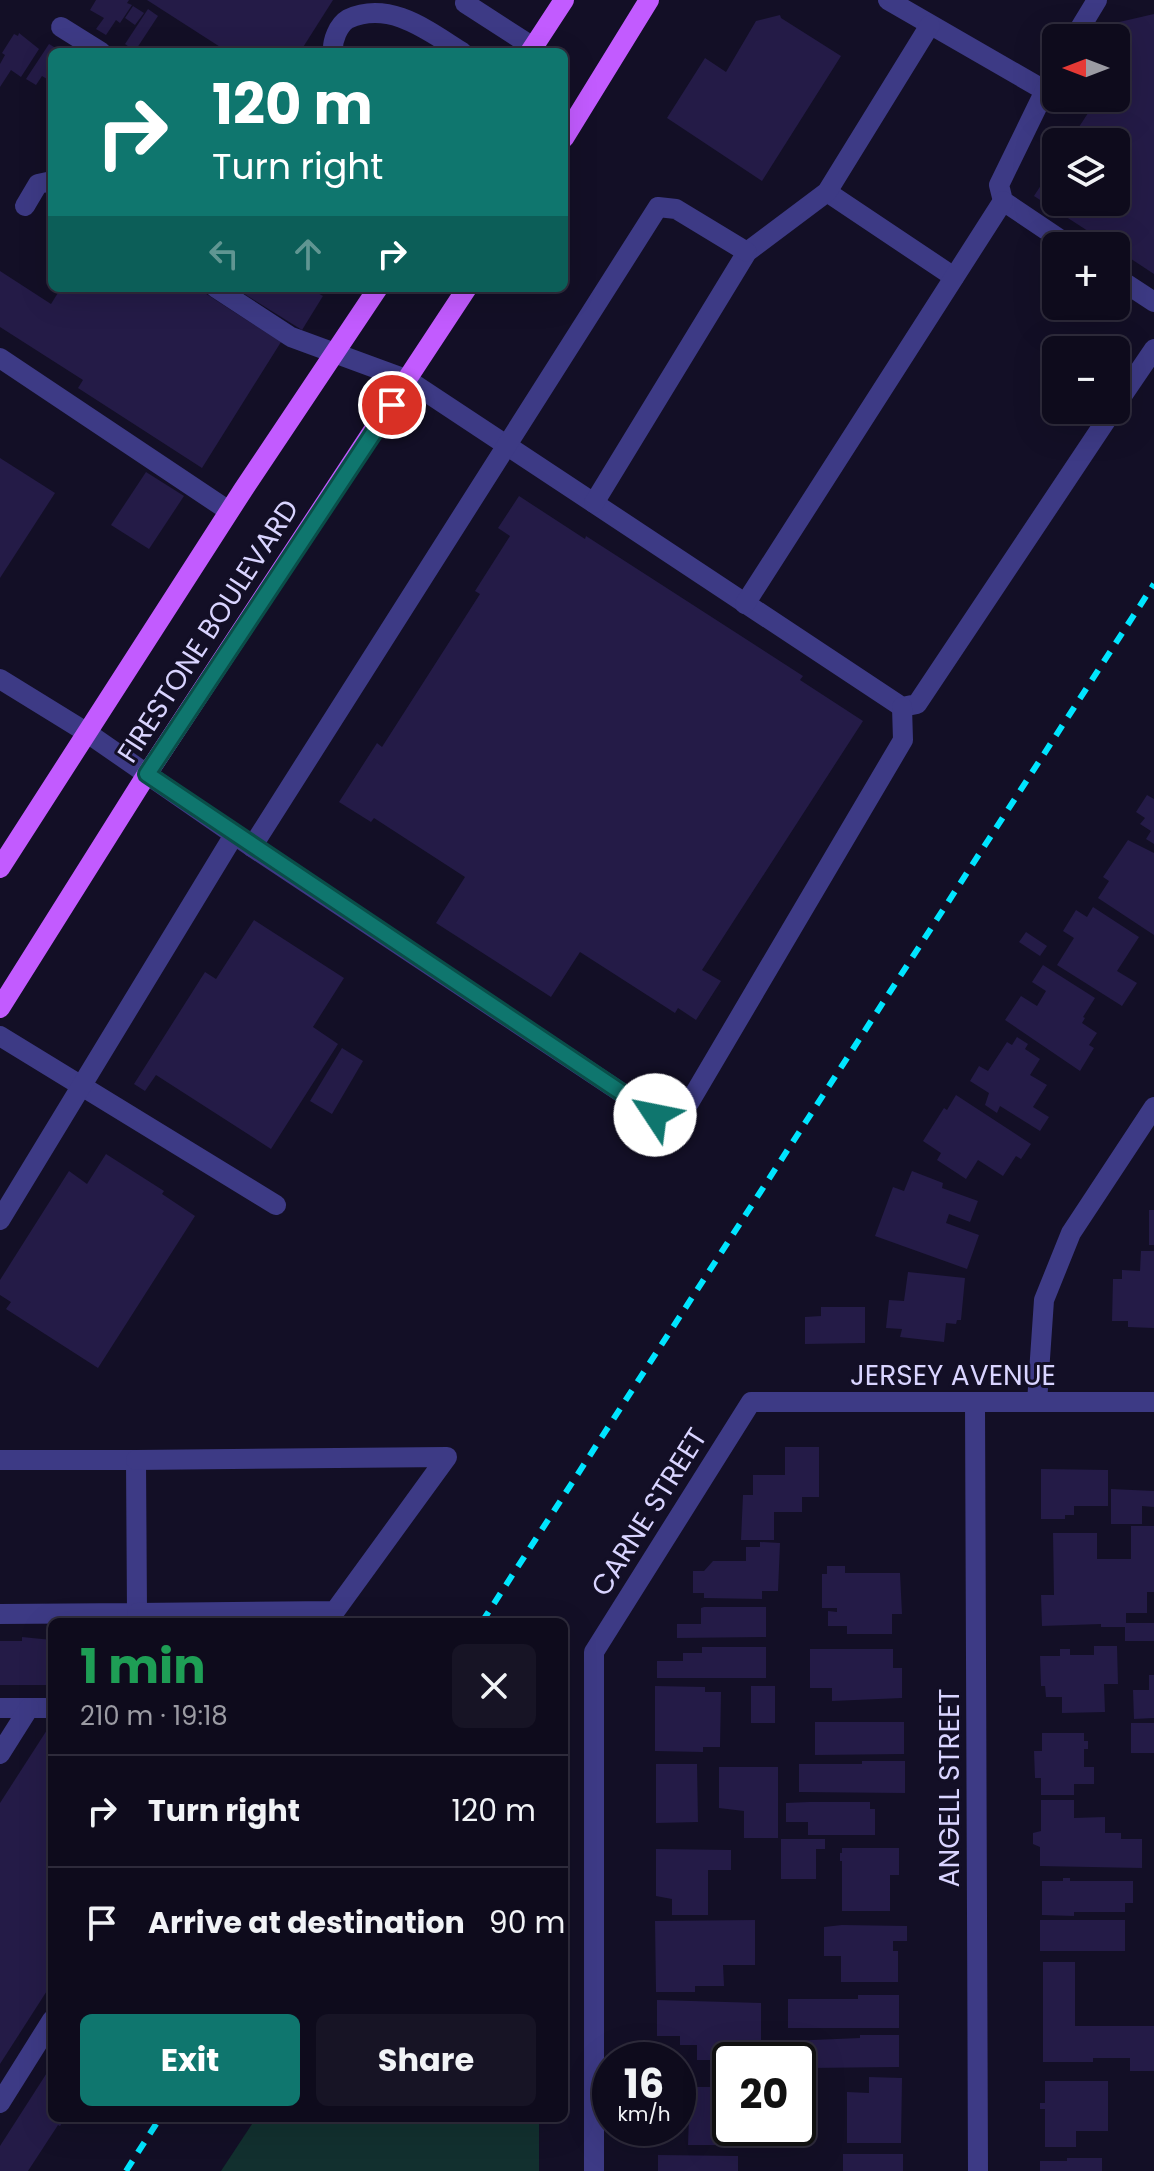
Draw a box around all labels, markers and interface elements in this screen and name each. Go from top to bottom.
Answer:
north arrow [1042,24,1130,112]
map controls [1042,24,1130,424]
text: 120 m [212,65,373,144]
icon: right [80,80,184,184]
button: layers [1042,128,1130,216]
text: Turn right [212,141,383,192]
icon: left [202,232,246,276]
icon: ahead [286,232,330,276]
icon: right [370,232,414,276]
button: + [1042,232,1130,320]
button: − [1042,336,1130,424]
pin [358,371,426,439]
icon: arrive [370,383,414,427]
street label: FIRESTONE BOULEVARD [108,492,308,770]
position arrow [613,1073,697,1157]
street label: JERSEY AVENUE [850,1356,1056,1395]
street label: CARNE STREET [582,1420,716,1604]
text: 1 min [80,1633,206,1700]
button: close [452,1644,536,1728]
street label: ANGELL STREET [930,1689,969,1887]
text: 210 m · 19:18 [80,1698,228,1734]
icon: right [80,1789,124,1833]
text: Turn right [148,1789,300,1832]
text: 120 m [451,1789,536,1832]
icon: arrive [80,1901,124,1945]
text: Arrive at destination [148,1901,465,1944]
text: 90 m [489,1901,565,1944]
button: Exit [80,2014,300,2106]
button: Share [316,2014,536,2106]
speed limit sign: 20 [712,2042,816,2146]
text: 16 [624,2056,664,2112]
text: km/h [617,2100,671,2128]

